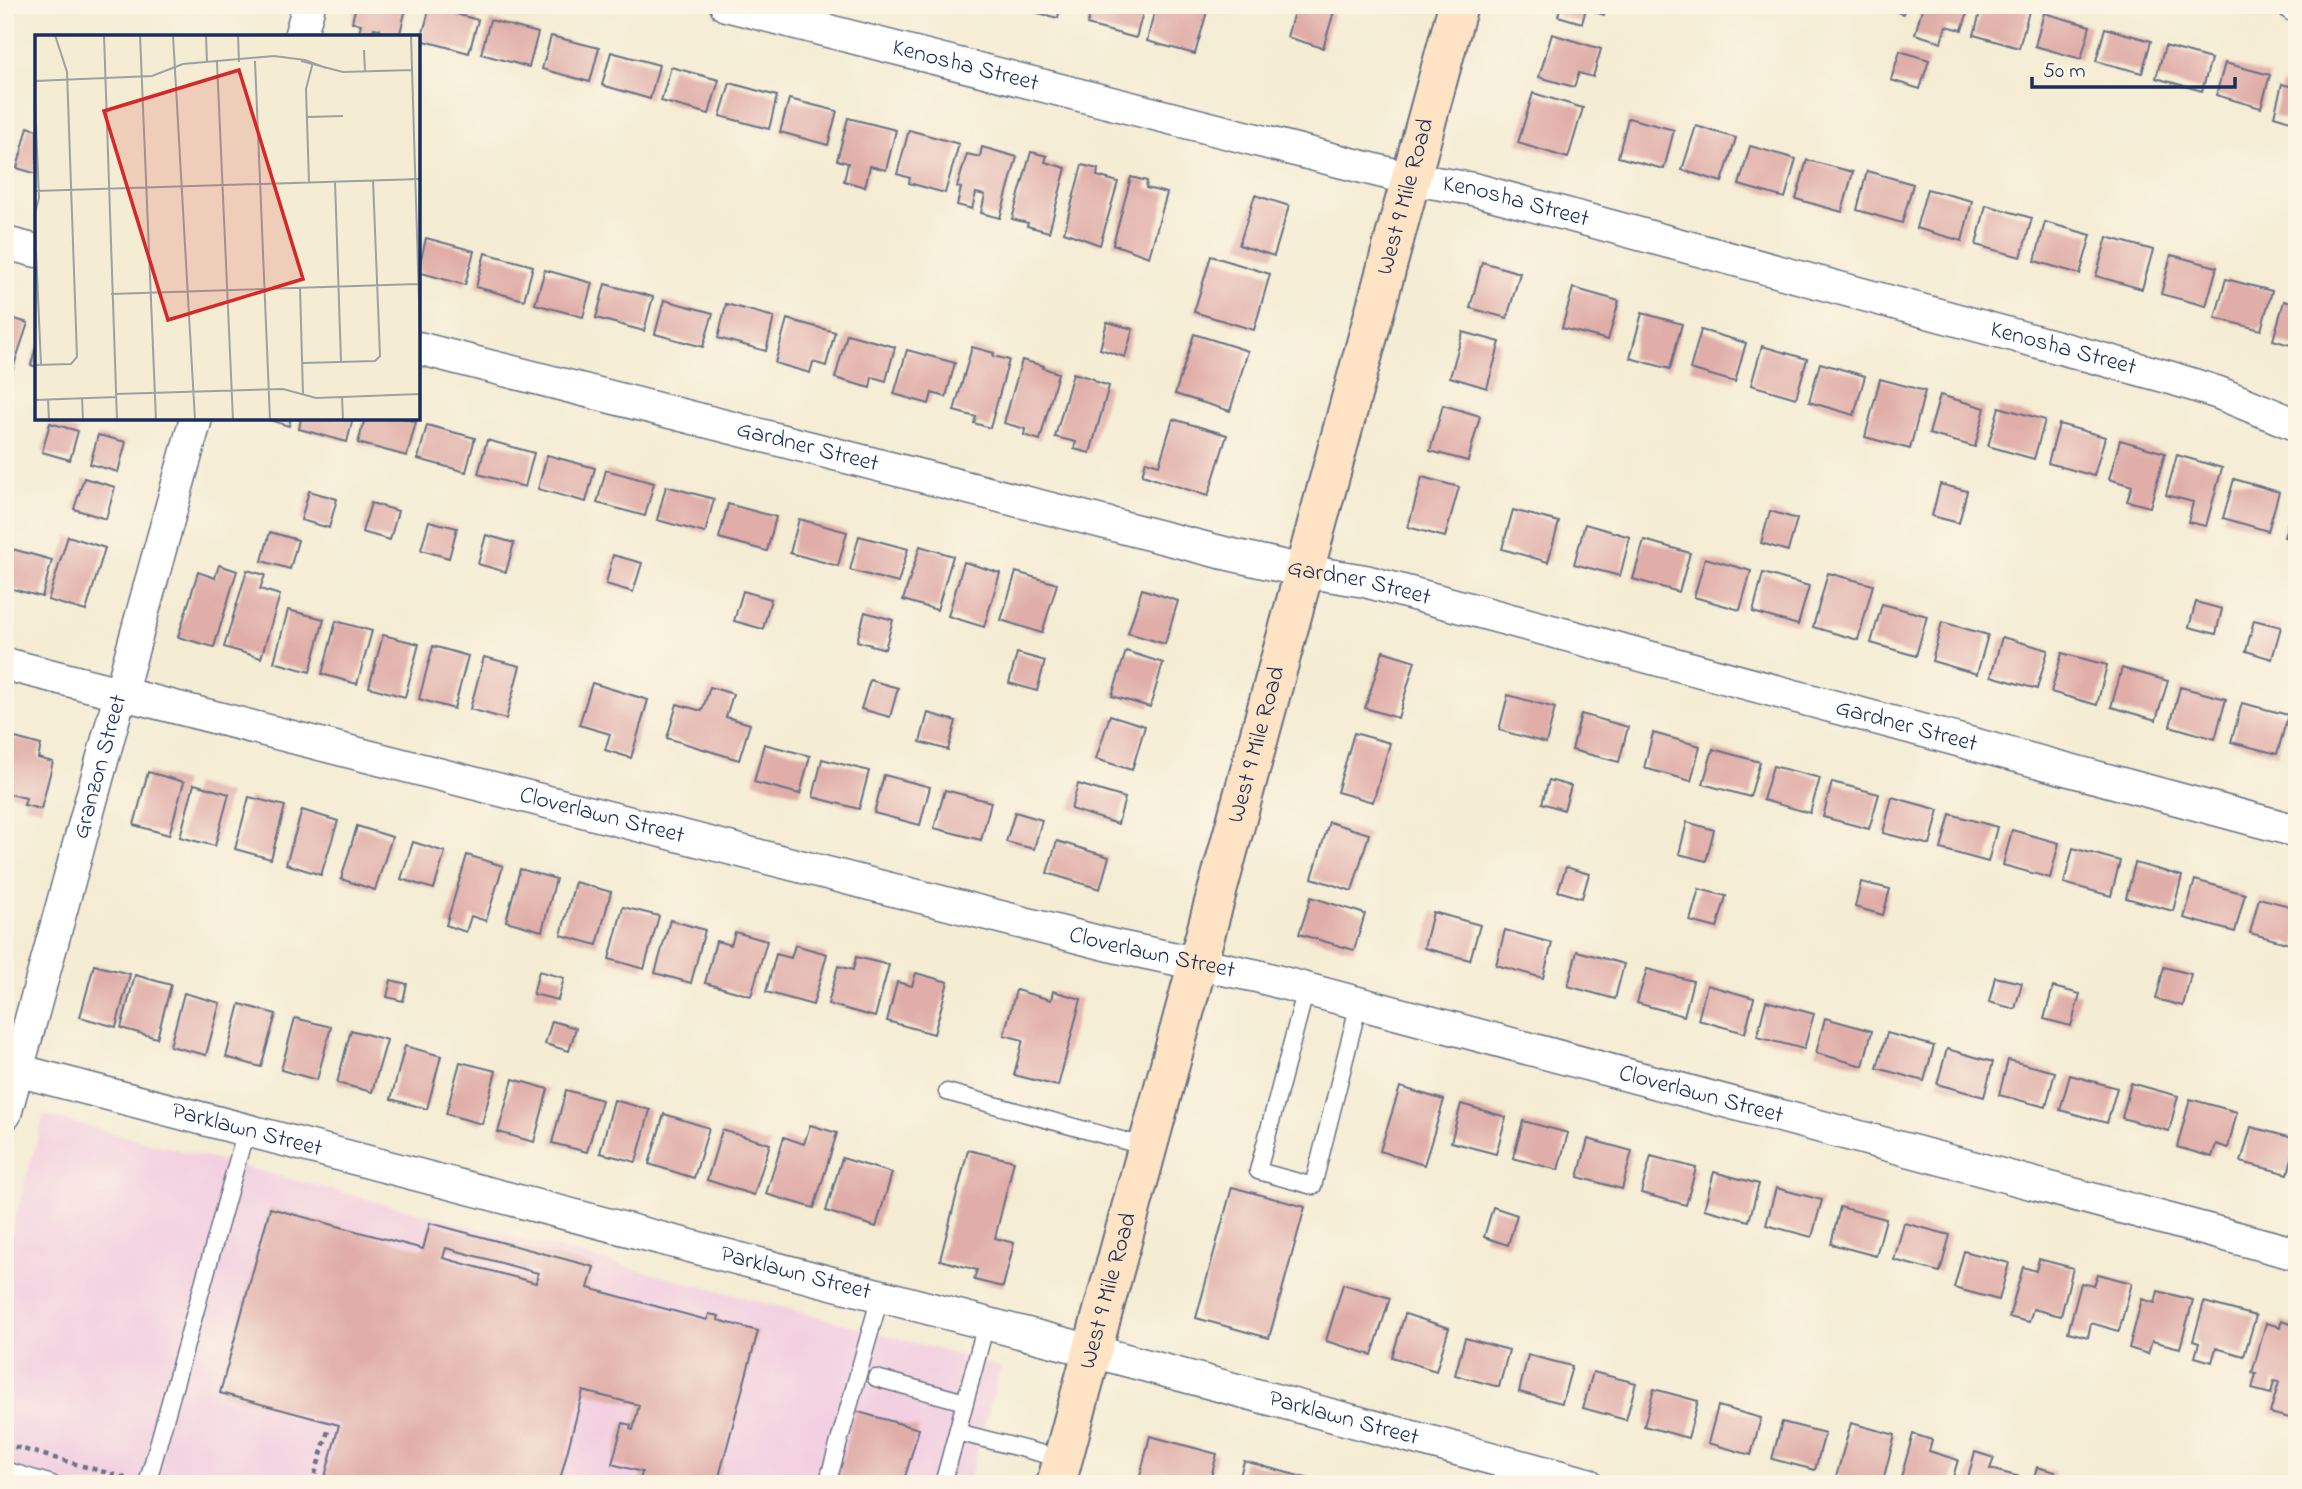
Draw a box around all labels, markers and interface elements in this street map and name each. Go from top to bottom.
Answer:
street label: Kenosha Street [888,30,1042,101]
inset map [35,35,420,420]
scale bar [2032,46,2236,90]
text: 50 m [2043,57,2086,87]
street label: West 9 Mile Road [1368,114,1444,279]
street label: Kenosha Street [1440,167,1593,237]
street label: Kenosha Street [1986,312,2140,385]
street label: Gardner Street [733,412,882,482]
street label: Gardner Street [1284,550,1435,615]
street label: West 9 Mile Road [1219,662,1295,827]
street label: Gardner Street [1832,690,1981,762]
street label: Granzon Street [64,691,137,843]
street label: Cloverlawn Street [516,778,688,854]
street label: Cloverlawn Street [1065,918,1238,988]
street label: Cloverlawn Street [1615,1056,1787,1133]
street label: Parklawn Street [168,1094,326,1167]
street label: West 9 Mile Road [1070,1208,1147,1373]
street label: Parklawn Street [716,1237,875,1310]
street label: Parklawn Street [1264,1382,1423,1456]

